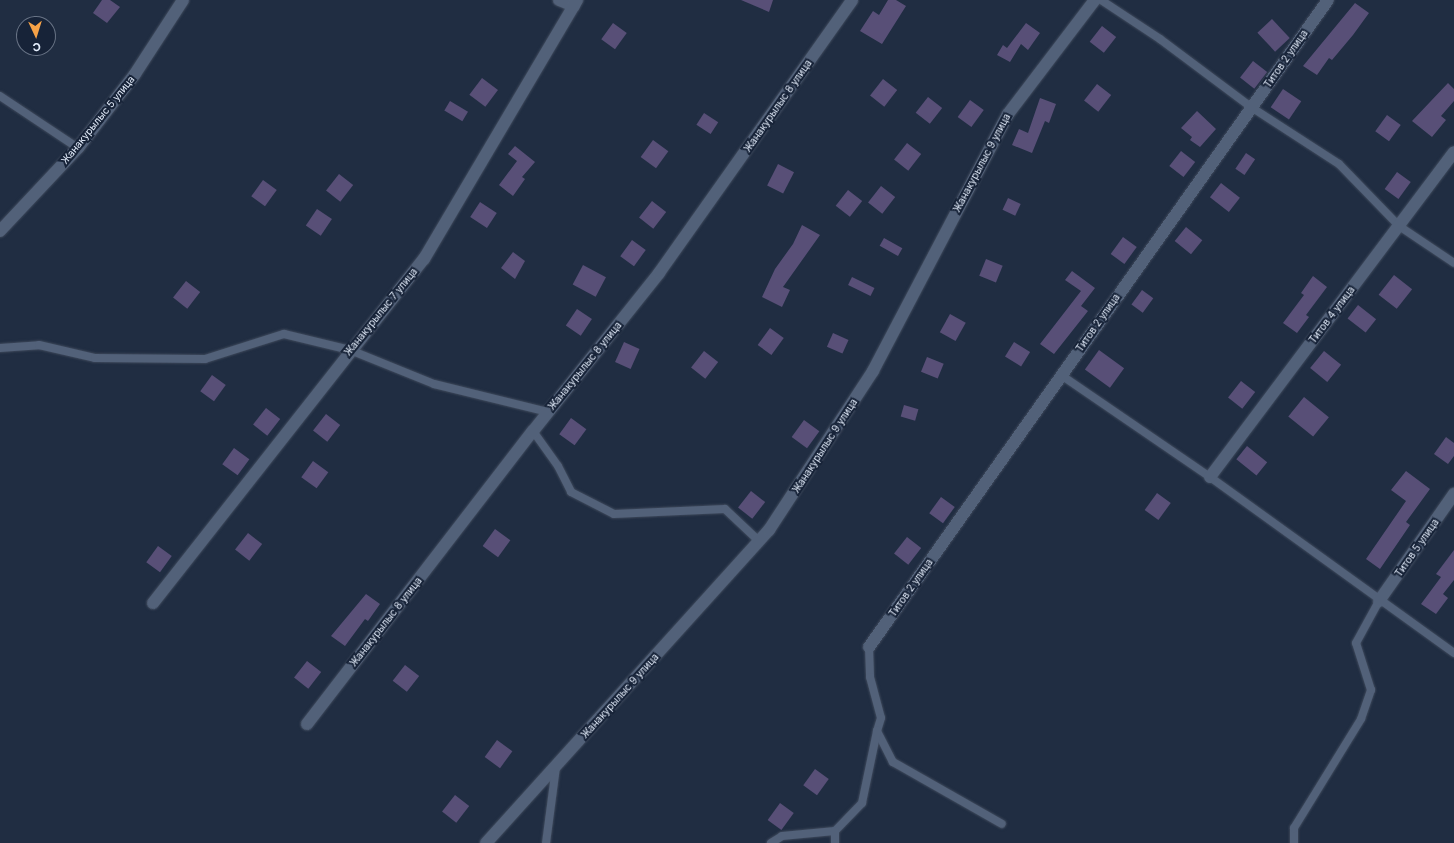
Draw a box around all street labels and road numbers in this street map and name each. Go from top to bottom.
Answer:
street label: Титов 2 улица [1262,28,1310,90]
street label: Жанакурылыс 8 улица [742,58,814,154]
street label: Жанакурылыс 5 улица [59,74,137,166]
street label: Жанакурылыс 9 улица [951,112,1013,214]
street label: Жанакурылыс 7 улица [342,266,420,358]
street label: Титов 4 улица [1307,284,1357,346]
street label: Титов 2 улица [1074,292,1122,354]
street label: Жанакурылыс 8 улица [546,320,624,412]
street label: Жанакурылыс 9 улица [790,397,860,495]
street label: Титов 5 улица [1393,517,1441,579]
street label: Титов 2 улица [887,557,935,619]
street label: Жанакурылыс 8 улица [347,575,425,669]
street label: Жанакурылыс 9 улица [579,651,661,741]

